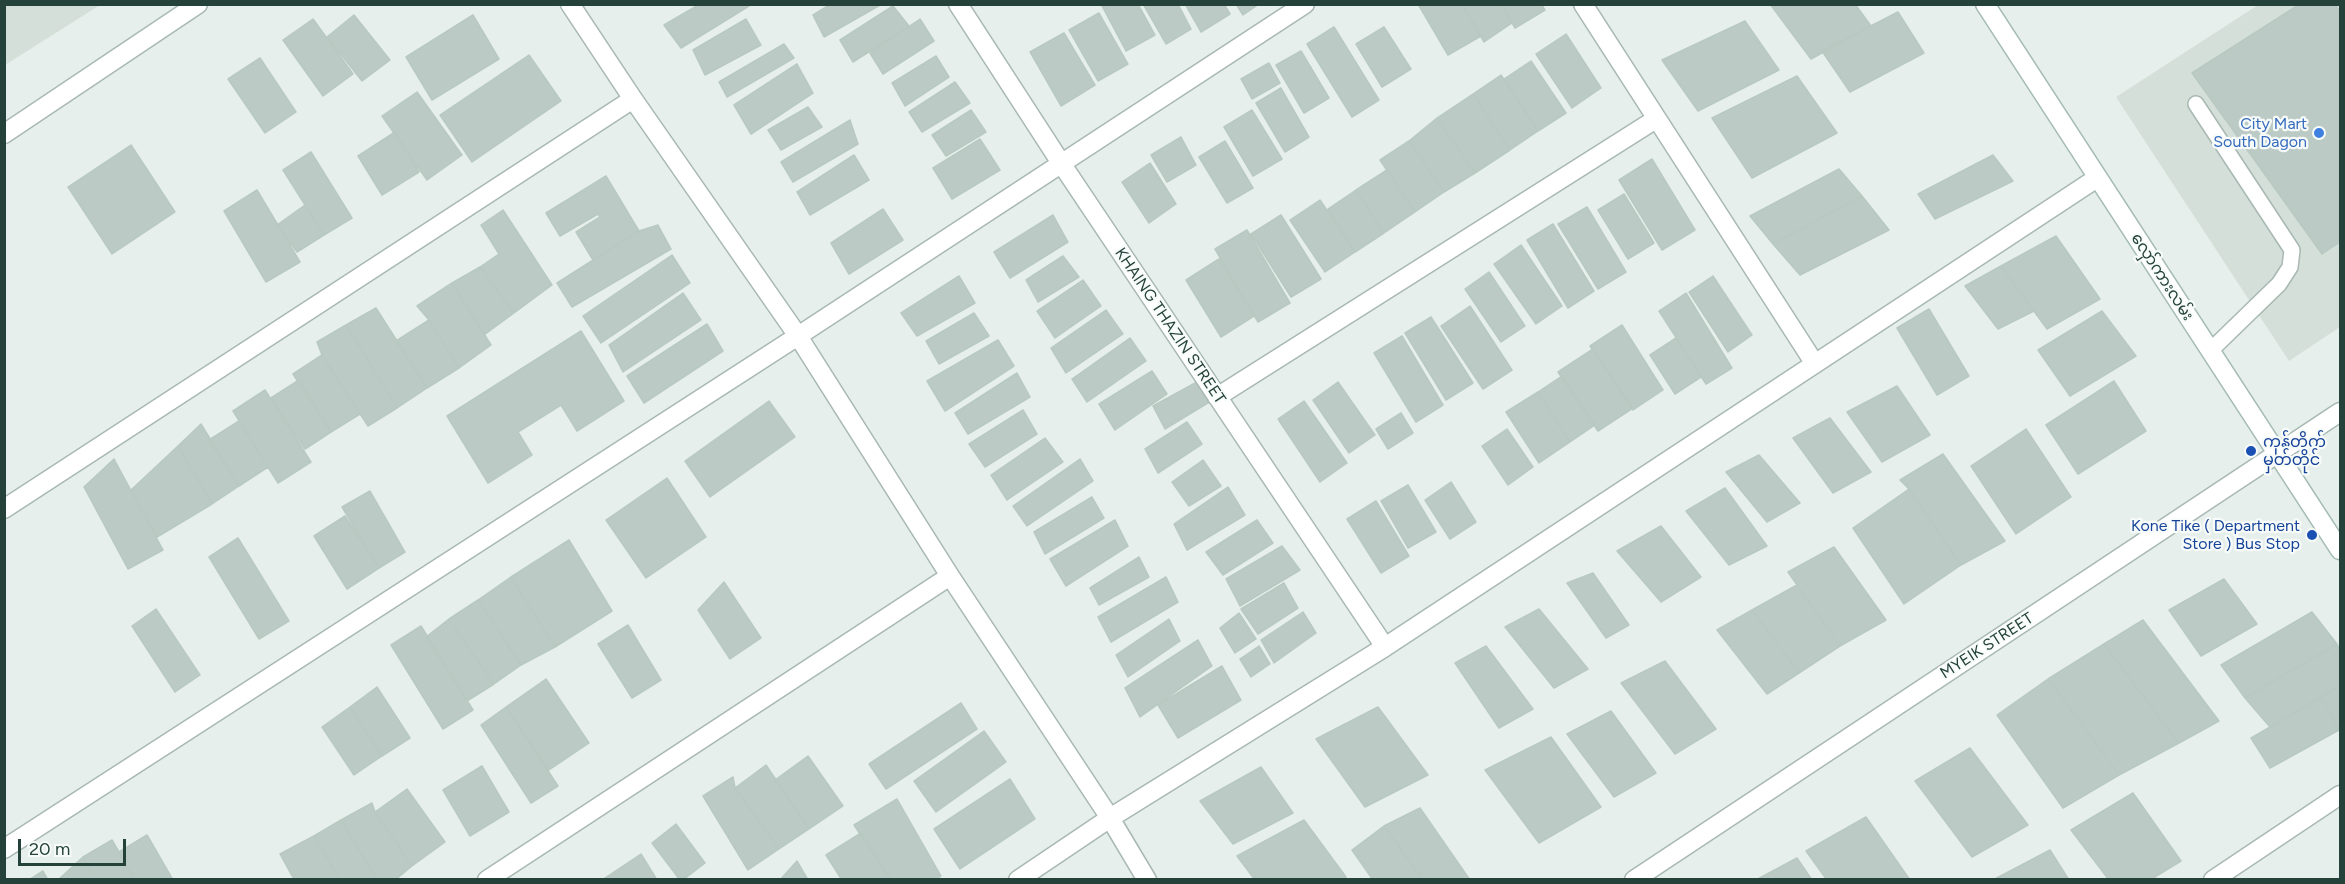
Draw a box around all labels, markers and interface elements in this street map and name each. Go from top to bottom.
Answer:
place label: City Mart South Dagon [2213,114,2307,152]
marker: City Mart South Dagon [2312,126,2326,140]
street label: လှော်ကားလမ်း [2127,230,2197,324]
street label: KHAING THAZIN STREET [1110,244,1230,408]
place label: ကုန်တိုက် မှတ်တိုင် [2263,432,2326,470]
marker: ကုန်တိုက် မှတ်တိုင် [2244,444,2258,458]
place label: Kone Tike ( Department Store ) Bus Stop [2131,516,2300,554]
marker: Kone Tike ( Department Store ) Bus Stop [2305,528,2319,542]
street label: MYEIK STREET [1937,609,2037,683]
scale bar [21,827,129,865]
text: 20 m [29,838,70,860]

